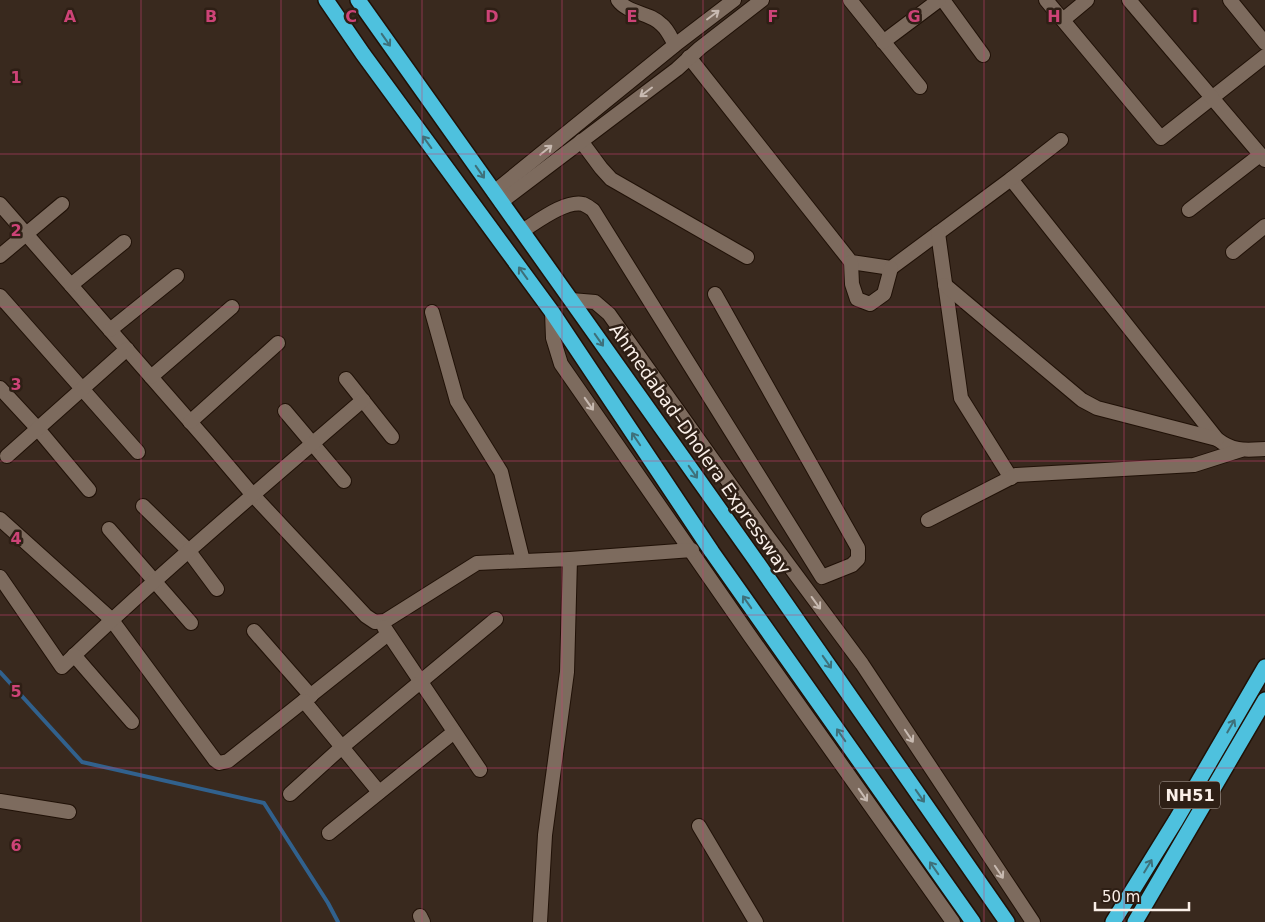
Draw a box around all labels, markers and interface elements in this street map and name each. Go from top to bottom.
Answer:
text: A [64,7,77,26]
text: B [205,7,217,26]
text: C [345,7,357,26]
text: D [485,7,499,26]
text: E [627,7,637,26]
text: F [768,7,778,26]
text: G [907,7,921,26]
text: H [1047,7,1061,26]
text: I [1192,7,1198,26]
one-way arrow [706,10,719,21]
one-way arrow [381,33,392,46]
text: 1 [10,68,22,87]
one-way arrow [640,87,653,98]
one-way arrow [422,135,432,149]
one-way arrow [539,145,552,156]
one-way arrow [475,165,485,179]
text: 2 [10,221,22,240]
one-way arrow [518,266,528,280]
street label: Ahmedabad–Dholera Expressway [606,319,795,578]
one-way arrow [594,332,604,346]
text: 3 [10,375,22,394]
one-way arrow [584,396,594,410]
one-way arrow [631,432,641,446]
one-way arrow [688,465,698,479]
text: 4 [10,529,22,548]
one-way arrow [742,595,752,609]
one-way arrow [811,596,822,609]
one-way arrow [822,655,832,669]
text: 5 [10,682,22,701]
one-way arrow [1226,719,1236,733]
one-way arrow [836,728,846,742]
one-way arrow [904,729,914,743]
road number: NH51 [1160,782,1220,808]
one-way arrow [858,788,868,802]
one-way arrow [915,788,925,802]
text: 6 [10,836,22,855]
one-way arrow [1144,859,1154,873]
one-way arrow [929,861,939,875]
one-way arrow [994,864,1004,878]
scale bar [1095,880,1189,912]
text: 50 m [1102,888,1140,906]

